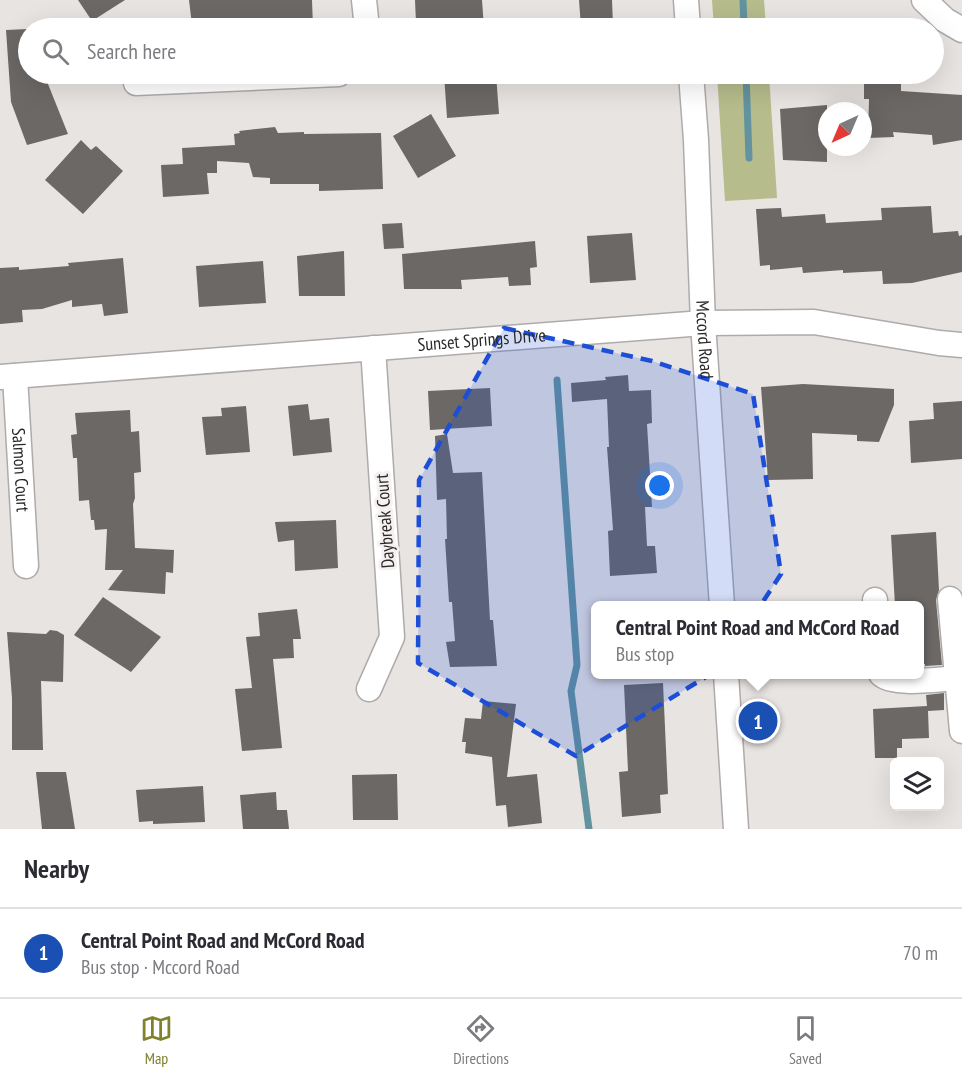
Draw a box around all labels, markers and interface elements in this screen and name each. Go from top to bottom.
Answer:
search box [18,18,944,84]
icon: search [39,35,72,68]
text: Search here [87,37,176,65]
north arrow [818,102,872,156]
street label: Mccord Road [691,300,719,380]
street label: Sunset Springs Drive [417,323,546,356]
street label: Salmon Court [7,427,35,512]
your location [645,471,674,500]
street label: Daybreak Court [370,473,399,569]
popup [591,601,924,679]
text: Central Point Road and McCord Road [616,613,899,641]
text: Bus stop [616,641,674,667]
pin: 1 [738,698,777,744]
map controls [890,757,944,811]
button: layers [890,757,944,811]
text: Nearby [24,852,89,885]
text: Central Point Road and McCord Road [81,926,365,954]
text: 1 [39,940,48,966]
text: 70 m [903,940,938,966]
text: Bus stop · Mccord Road [81,954,240,980]
tab: Map [140,1012,173,1068]
tab: Directions [453,1012,509,1068]
tab: Saved [789,1012,822,1068]

